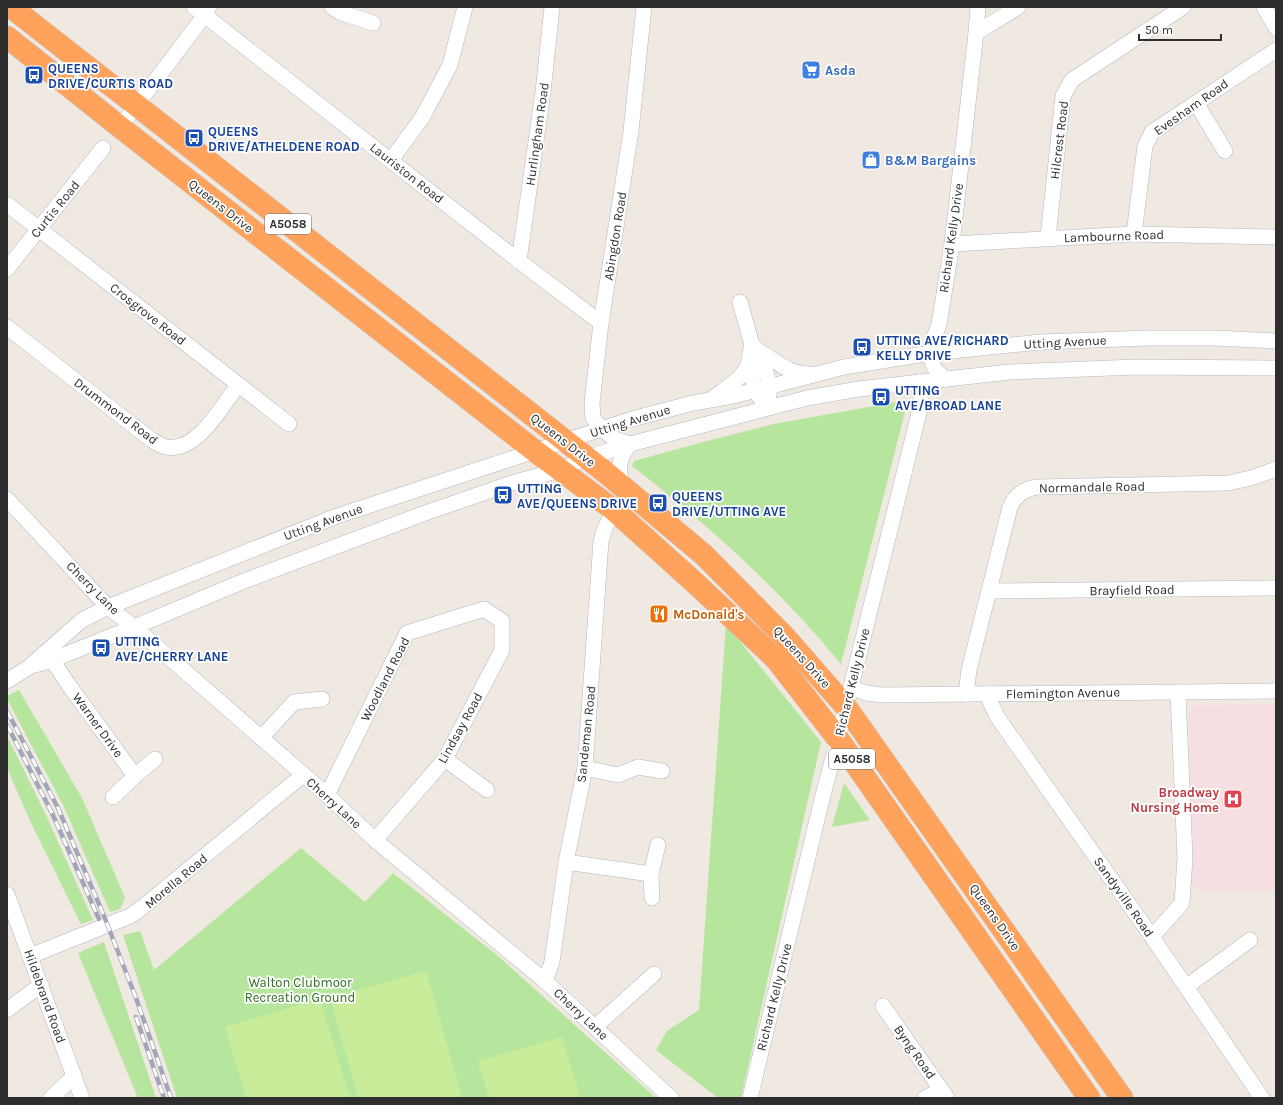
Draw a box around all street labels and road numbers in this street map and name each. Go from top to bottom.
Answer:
street label: Evesham Road [1151,76,1231,138]
street label: Hurlingham Road [522,81,552,187]
street label: Hilcrest Road [1047,100,1071,180]
street label: Lauriston Road [367,140,447,206]
street label: Queens Drive [186,176,257,236]
street label: Curtis Road [27,177,83,241]
street label: Richard Kelly Drive [936,182,966,294]
street label: Abingdon Road [601,190,629,282]
road number: A5058 [265,214,311,234]
street label: Lambourne Road [1064,227,1164,245]
street label: Crosgrove Road [107,280,189,348]
street label: Utting Avenue [1023,332,1107,352]
street label: Drummond Road [71,375,161,447]
street label: Utting Avenue [588,402,672,440]
street label: Queens Drive [528,410,599,470]
street label: Normandale Road [1039,479,1145,495]
street label: Utting Avenue [281,501,365,543]
street label: Cherry Lane [63,558,123,618]
street label: Brayfield Road [1089,582,1175,598]
street label: Queens Drive [770,623,834,691]
street label: Richard Kelly Drive [831,626,873,737]
street label: Woodland Road [357,634,413,724]
street label: Sandeman Road [573,685,599,783]
street label: Flemington Avenue [1006,685,1120,701]
street label: Warner Drive [70,690,127,760]
street label: Lindsay Road [434,690,486,766]
road number: A5058 [829,749,875,769]
street label: Cherry Lane [303,774,365,832]
street label: Morella Road [142,851,210,911]
street label: Sandyville Road [1091,854,1157,940]
street label: Queens Drive [967,881,1024,953]
street label: Richard Kelly Drive [753,941,795,1052]
street label: Hildebrand Road [21,947,69,1045]
street label: Cherry Lane [551,985,611,1043]
street label: Byng Road [891,1022,939,1082]

